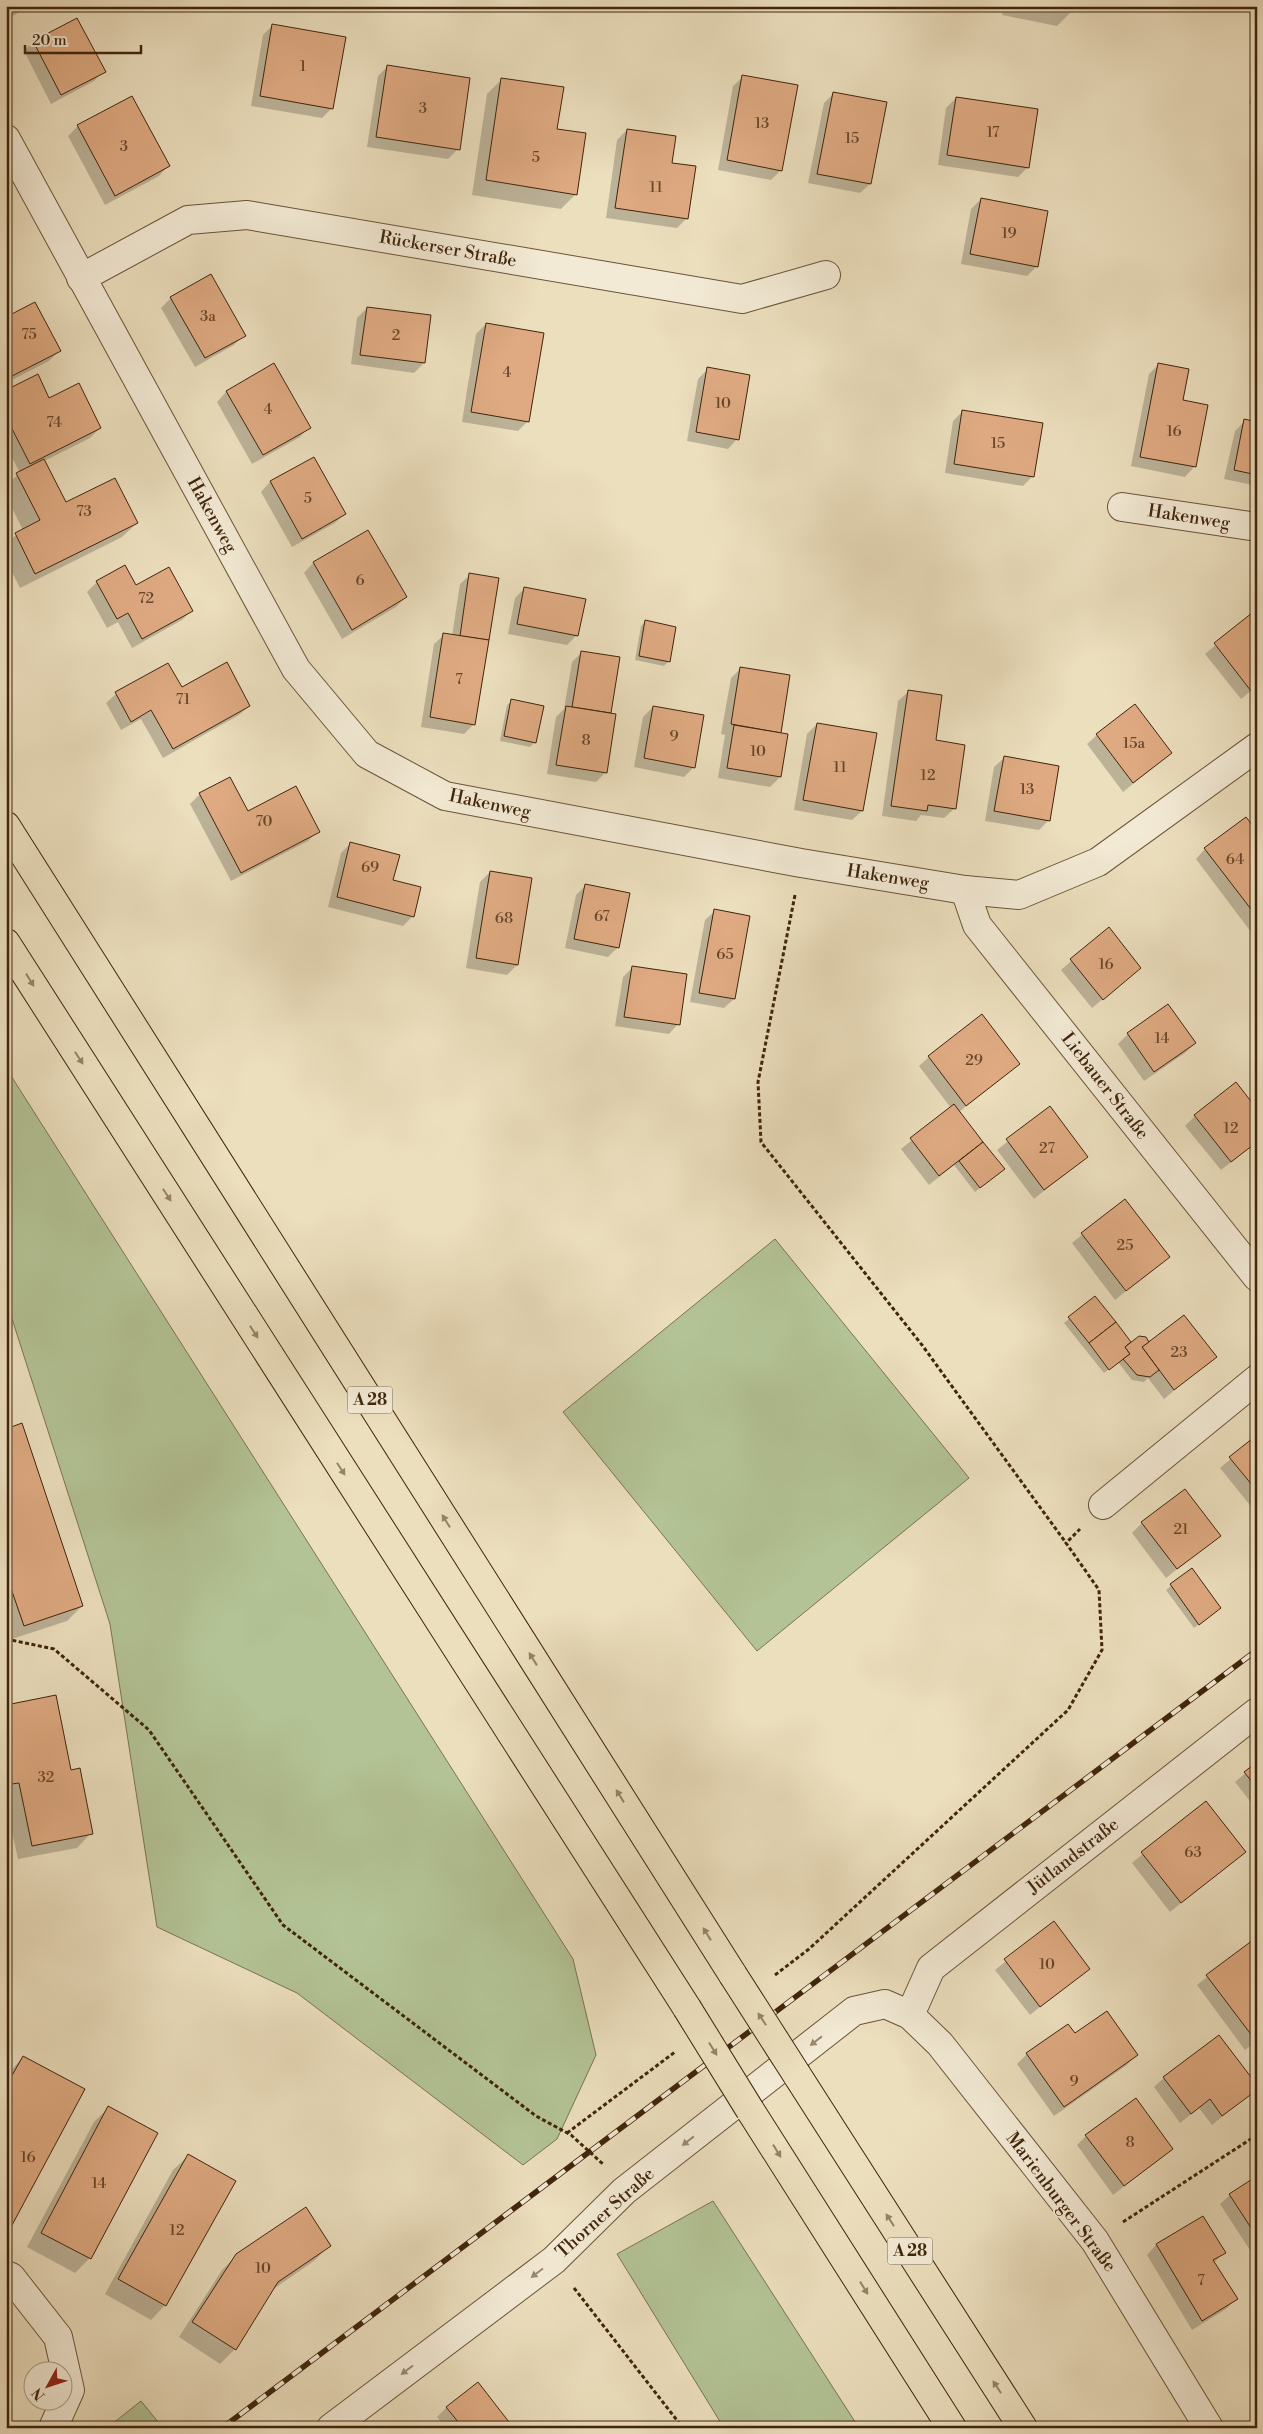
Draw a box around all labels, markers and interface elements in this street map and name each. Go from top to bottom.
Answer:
scale bar [25,22,141,54]
text: 20 m [32,31,67,50]
house number: 1 [300,57,307,76]
house number: 3 [419,99,427,118]
house number: 13 [755,114,769,133]
house number: 17 [986,123,1000,142]
house number: 15 [845,129,859,148]
house number: 3 [120,137,128,156]
house number: 5 [532,148,540,167]
house number: 11 [649,178,663,197]
house number: 19 [1001,224,1017,243]
street label: Rückerser Straße [378,226,518,272]
house number: 3a [200,307,216,326]
house number: 75 [21,325,37,344]
house number: 2 [392,326,400,345]
house number: 4 [503,363,512,382]
house number: 10 [715,394,731,413]
house number: 4 [264,400,273,419]
house number: 74 [46,413,62,432]
house number: 16 [1166,422,1182,441]
house number: 15 [991,434,1005,453]
street label: Hakenweg [182,473,243,558]
house number: 5 [304,489,312,508]
street label: Hakenweg [1146,499,1233,535]
house number: 73 [76,502,92,521]
house number: 6 [355,571,365,590]
house number: 72 [138,589,154,608]
house number: 7 [455,670,463,689]
house number: 71 [176,690,191,709]
house number: 9 [669,727,679,746]
house number: 8 [581,731,591,750]
house number: 15a [1123,734,1146,753]
house number: 10 [750,742,766,761]
house number: 11 [833,758,847,777]
house number: 12 [920,766,936,785]
house number: 13 [1020,780,1034,799]
street label: Hakenweg [447,784,534,824]
house number: 70 [255,812,273,831]
house number: 64 [1226,850,1244,869]
house number: 69 [361,858,379,877]
street label: Hakenweg [845,859,932,895]
house number: 67 [594,907,610,926]
house number: 68 [495,909,513,928]
house number: 65 [716,945,734,964]
house number: 16 [1098,955,1114,974]
one-way arrow [25,973,34,986]
street label: Liebauer Straße [1056,1028,1154,1144]
house number: 14 [1155,1029,1169,1048]
one-way arrow [75,1051,84,1064]
house number: 29 [965,1051,983,1070]
house number: 12 [1223,1119,1239,1138]
house number: 27 [1039,1139,1055,1158]
one-way arrow [162,1188,171,1201]
house number: 25 [1117,1236,1133,1255]
one-way arrow [249,1325,259,1338]
house number: 23 [1171,1343,1187,1362]
road number: A 28 [348,1386,392,1414]
one-way arrow [337,1462,346,1476]
one-way arrow [442,1515,451,1528]
house number: 21 [1173,1520,1189,1539]
one-way arrow [528,1652,538,1665]
house number: 32 [38,1768,54,1787]
one-way arrow [615,1790,625,1803]
street label: Jütlandstraße [1022,1813,1124,1900]
house number: 63 [1184,1843,1202,1862]
one-way arrow [702,1927,711,1940]
house number: 10 [1039,1955,1055,1974]
one-way arrow [757,2012,766,2025]
one-way arrow [810,2036,823,2047]
one-way arrow [708,2043,718,2056]
house number: 9 [1069,2072,1079,2091]
street label: Marienburger Straße [1001,2127,1121,2277]
house number: 8 [1125,2133,1135,2152]
one-way arrow [682,2136,695,2147]
one-way arrow [772,2144,781,2158]
house number: 16 [20,2148,36,2167]
street label: Thorner Straße [551,2163,659,2263]
house number: 14 [92,2174,106,2193]
one-way arrow [886,2214,895,2227]
house number: 12 [169,2221,185,2240]
road number: A 28 [888,2238,932,2264]
house number: 10 [255,2259,271,2278]
one-way arrow [531,2267,544,2278]
house number: 7 [1197,2271,1205,2290]
one-way arrow [859,2282,868,2295]
north arrow [22,2362,72,2412]
one-way arrow [400,2365,414,2375]
one-way arrow [992,2380,1002,2393]
text: N [28,2384,49,2404]

